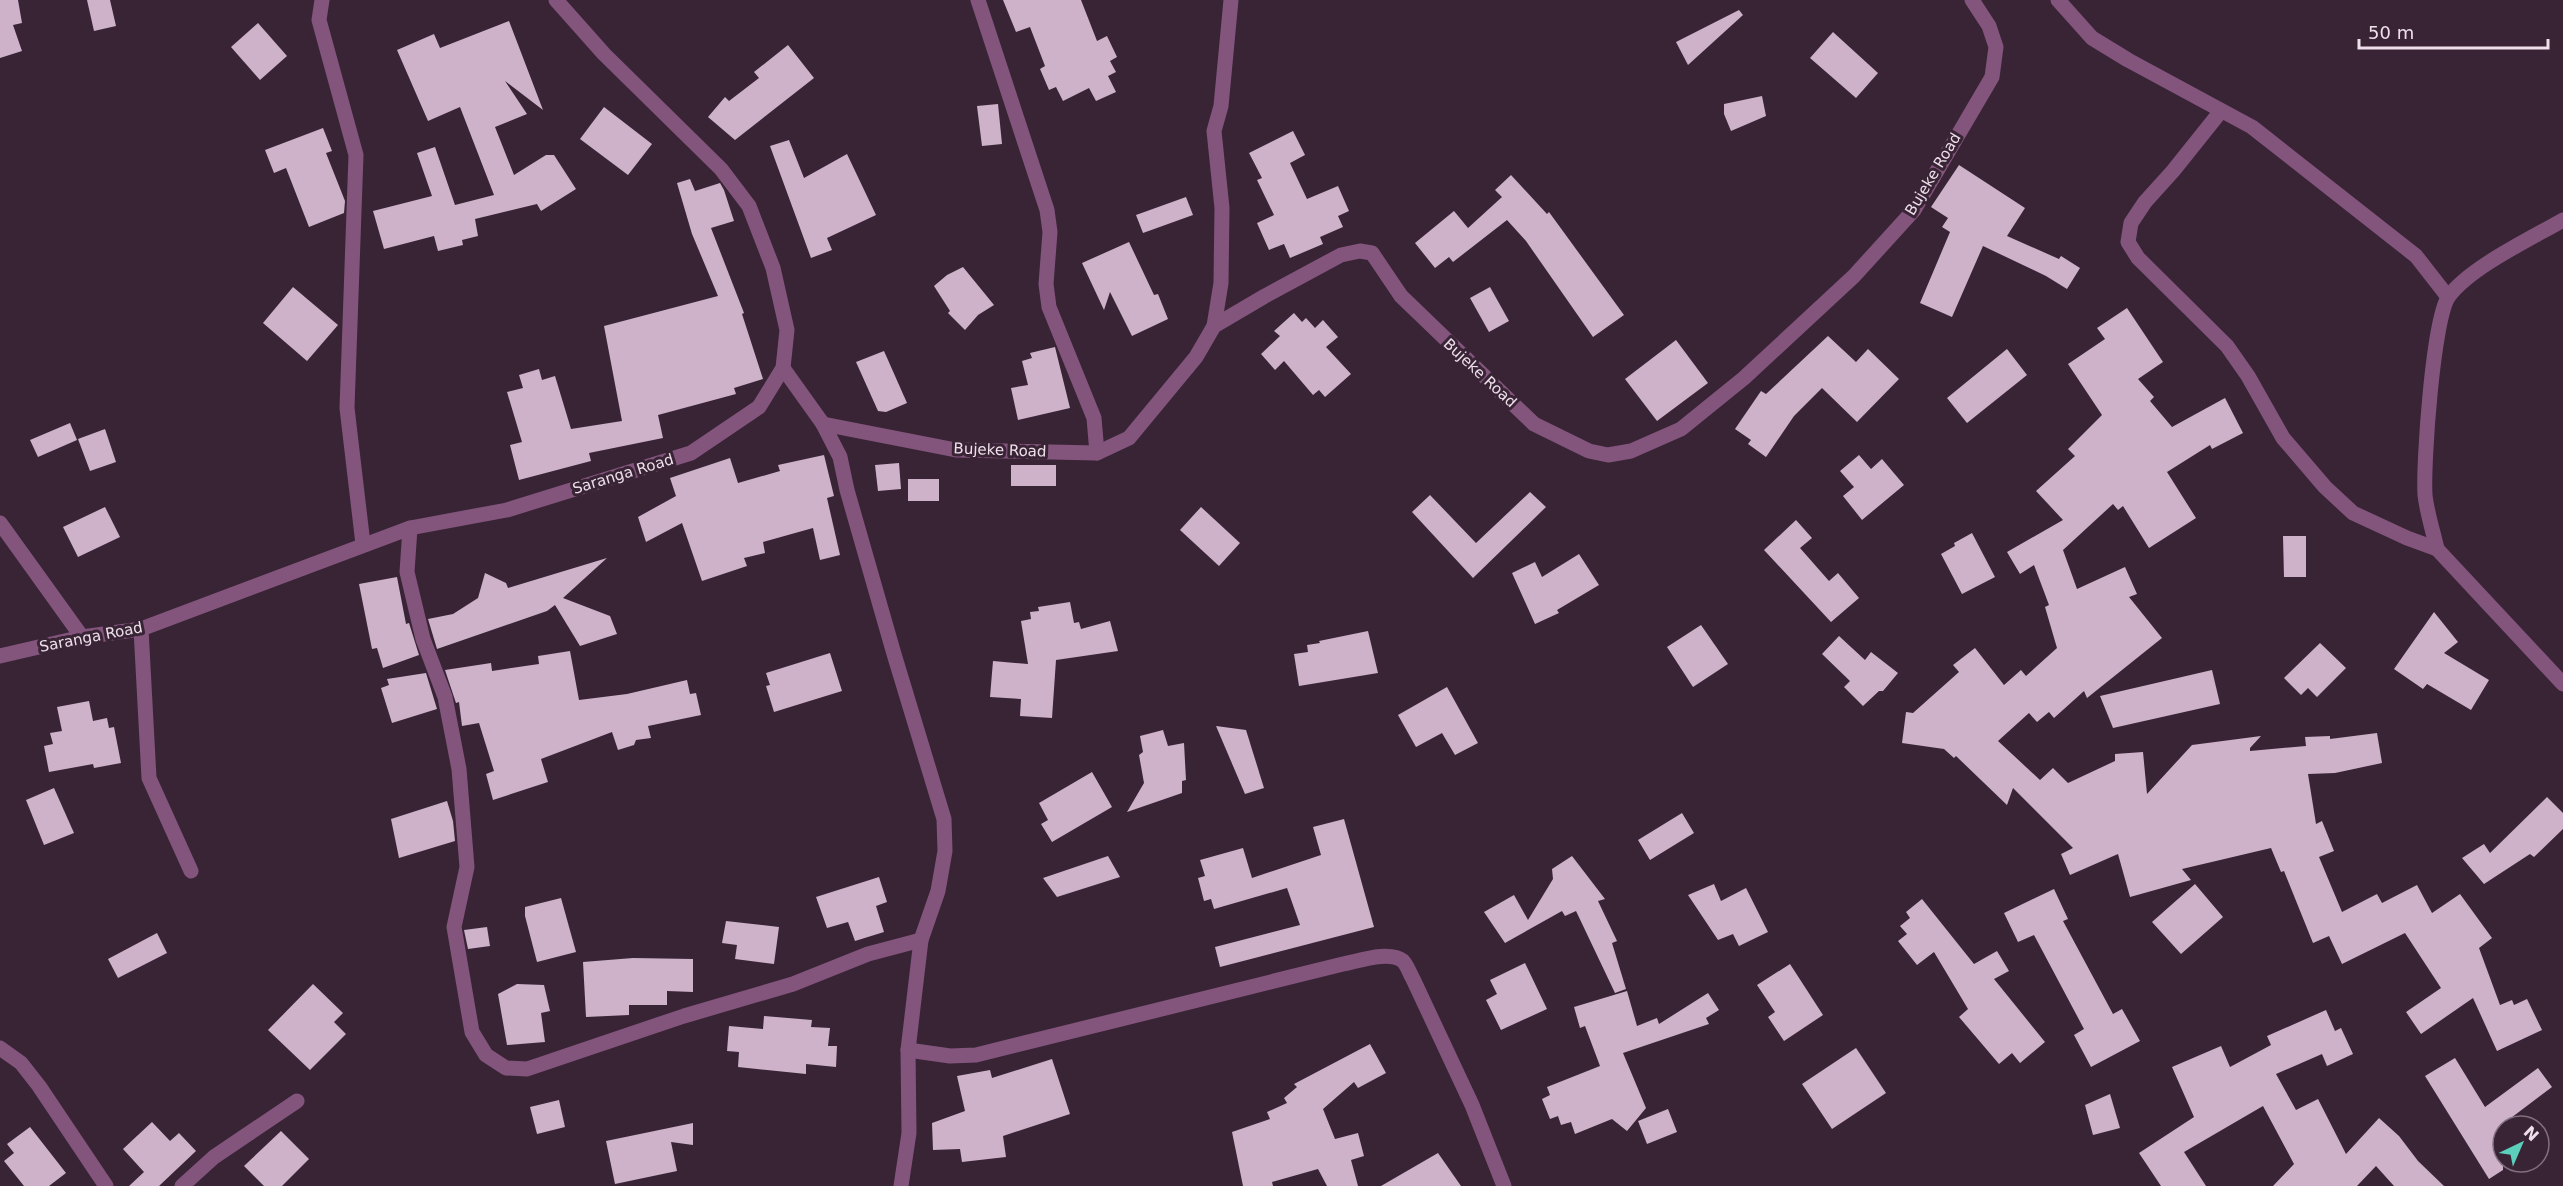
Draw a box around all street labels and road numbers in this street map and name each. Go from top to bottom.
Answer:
street label: Bujeke Road [1901,130,1965,218]
street label: Bujeke Road [1440,335,1520,411]
street label: Bujeke Road [953,439,1047,461]
street label: Saranga Road [570,450,676,498]
street label: Saranga Road [38,618,144,656]

